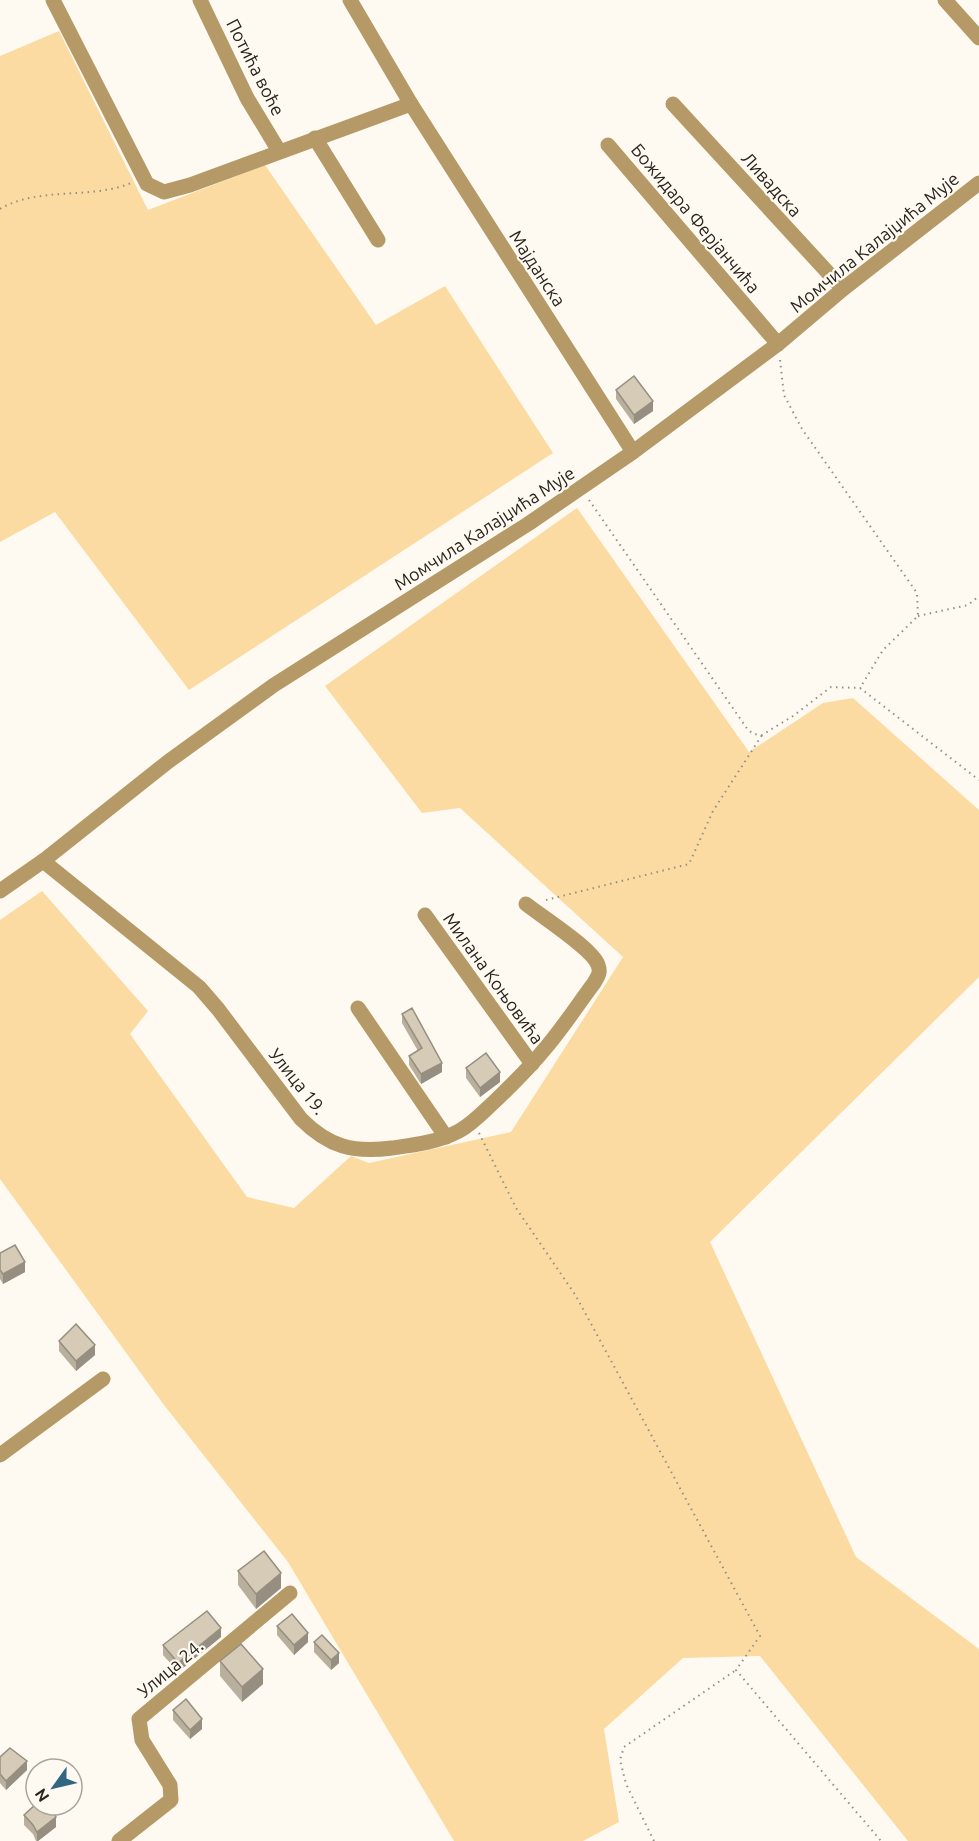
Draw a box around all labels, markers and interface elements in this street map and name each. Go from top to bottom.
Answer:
street label: Потића воће [223,15,289,119]
street label: Божидара Ферјанчића [628,139,764,297]
street label: Ливадска [738,148,806,220]
street label: Момчила Калајџића Мује [786,168,962,316]
street label: Мајданска [506,226,570,310]
street label: Момчила Калајџића Мује [390,462,578,594]
street label: Милана Коњовића [440,909,548,1047]
street label: Улица 19. [265,1044,331,1118]
street label: Улица 24. [133,1635,207,1701]
north arrow [24,1757,84,1817]
text: N [31,1785,52,1805]

